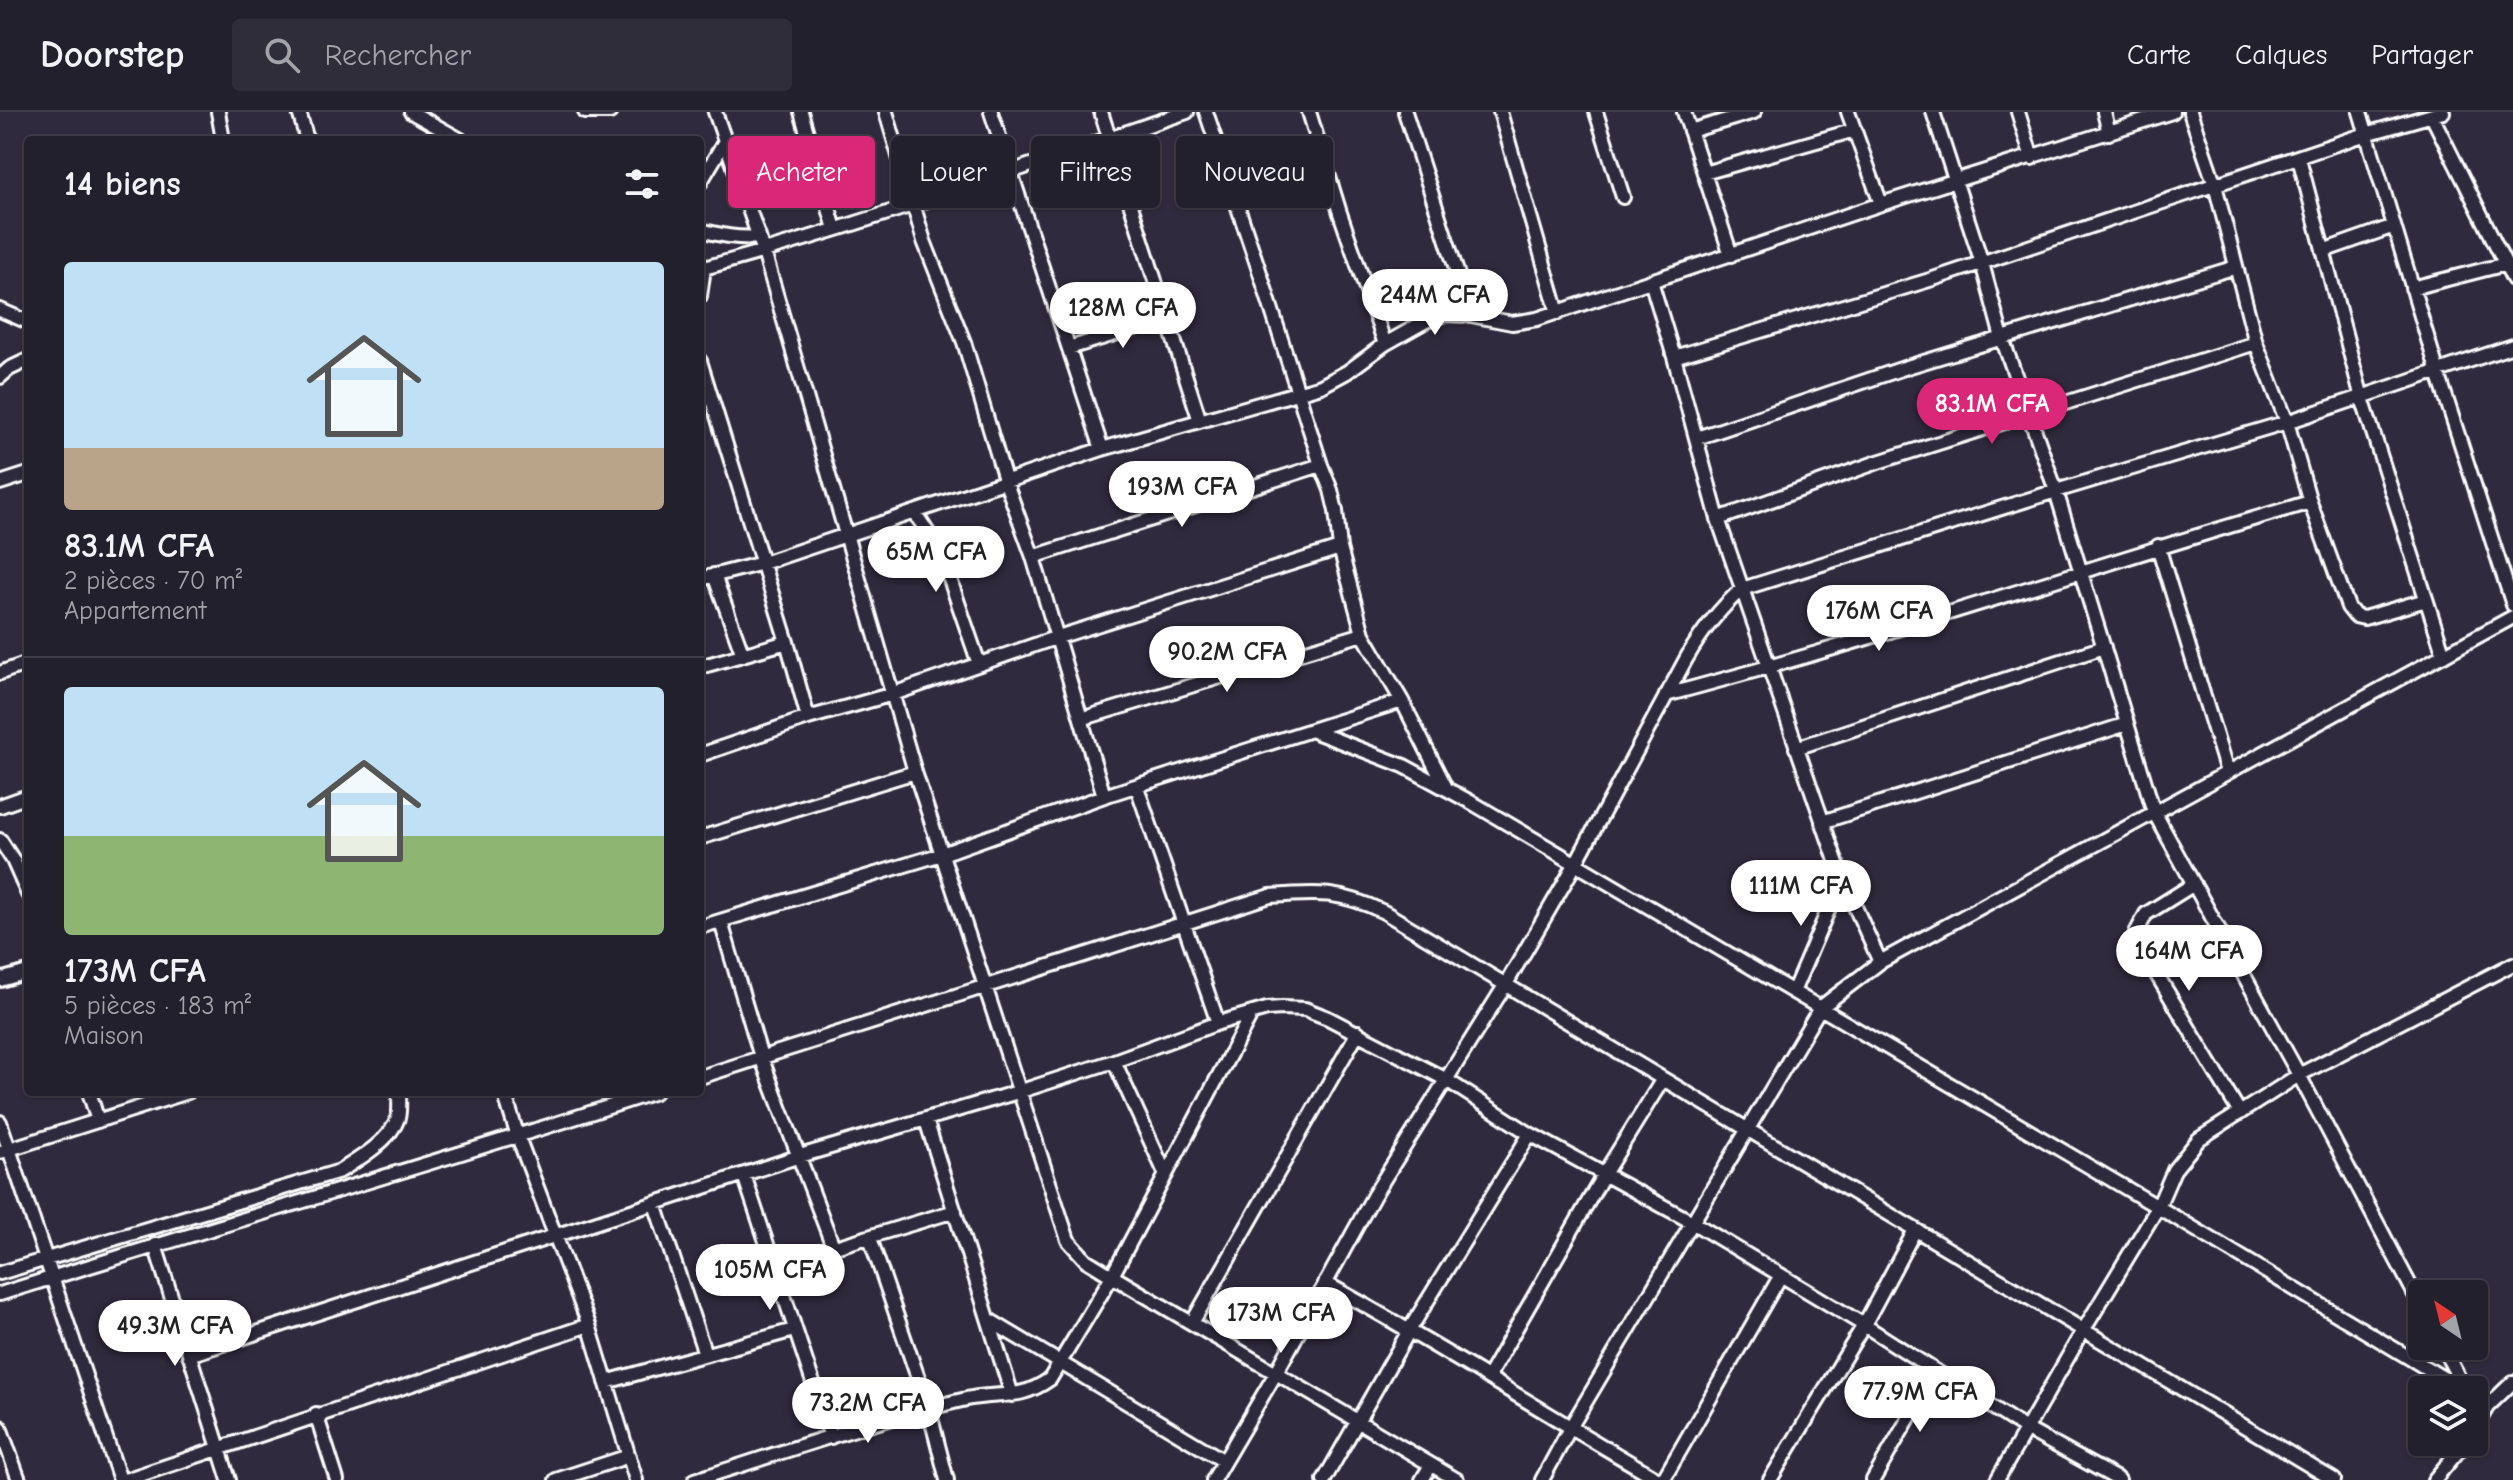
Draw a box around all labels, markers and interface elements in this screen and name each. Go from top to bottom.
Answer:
search box [232,19,792,91]
text: Doorstep [40,33,184,77]
icon: search [260,33,304,77]
text: Rechercher [324,38,471,73]
text: Carte [2127,39,2191,71]
text: Calques [2235,39,2327,71]
text: Partager [2371,39,2473,71]
chip: Acheter [728,136,875,208]
chip: Louer [891,136,1015,208]
chip: Filtres [1031,136,1160,208]
chip: Nouveau [1176,136,1333,208]
icon: filters [620,162,664,206]
text: 14 biens [64,164,181,204]
pin: 244M CFA [1352,269,1518,337]
text: 244M CFA [1380,280,1490,310]
pin: 128M CFA [1040,282,1206,350]
text: 128M CFA [1068,293,1178,323]
icon: home [292,314,436,458]
pin: 83.1M CFA [1900,378,2084,446]
text: 83.1M CFA [1935,389,2049,419]
pin: 193M CFA [1099,461,1265,529]
text: 193M CFA [1127,472,1237,502]
text: 83.1M CFA [64,526,214,566]
pin: 65M CFA [862,526,1010,594]
text: 65M CFA [885,537,987,567]
text: 2 pièces · 70 m² [64,566,242,596]
pin: 176M CFA [1796,585,1962,653]
text: Appartement [64,596,207,626]
text: 176M CFA [1825,596,1933,626]
pin: 90.2M CFA [1135,626,1319,694]
text: 90.2M CFA [1167,637,1287,667]
icon: home [292,739,436,883]
pin: 111M CFA [1718,860,1884,928]
text: 111M CFA [1749,871,1853,901]
pin: 164M CFA [2106,925,2272,993]
text: 164M CFA [2134,936,2244,966]
text: 173M CFA [64,951,206,991]
text: 5 pièces · 183 m² [64,991,251,1021]
text: Maison [64,1021,144,1051]
pin: 105M CFA [687,1244,853,1312]
text: 105M CFA [714,1255,826,1285]
north arrow [2408,1280,2488,1360]
map controls [2408,1280,2488,1456]
pin: 173M CFA [1198,1287,1364,1355]
text: 173M CFA [1227,1298,1335,1328]
pin: 49.3M CFA [83,1300,267,1368]
text: 49.3M CFA [117,1311,233,1341]
pin: 77.9M CFA [1828,1366,2012,1434]
button: layers [2408,1376,2488,1456]
pin: 73.2M CFA [776,1377,960,1445]
text: 77.9M CFA [1862,1377,1978,1407]
text: 73.2M CFA [810,1388,926,1418]

